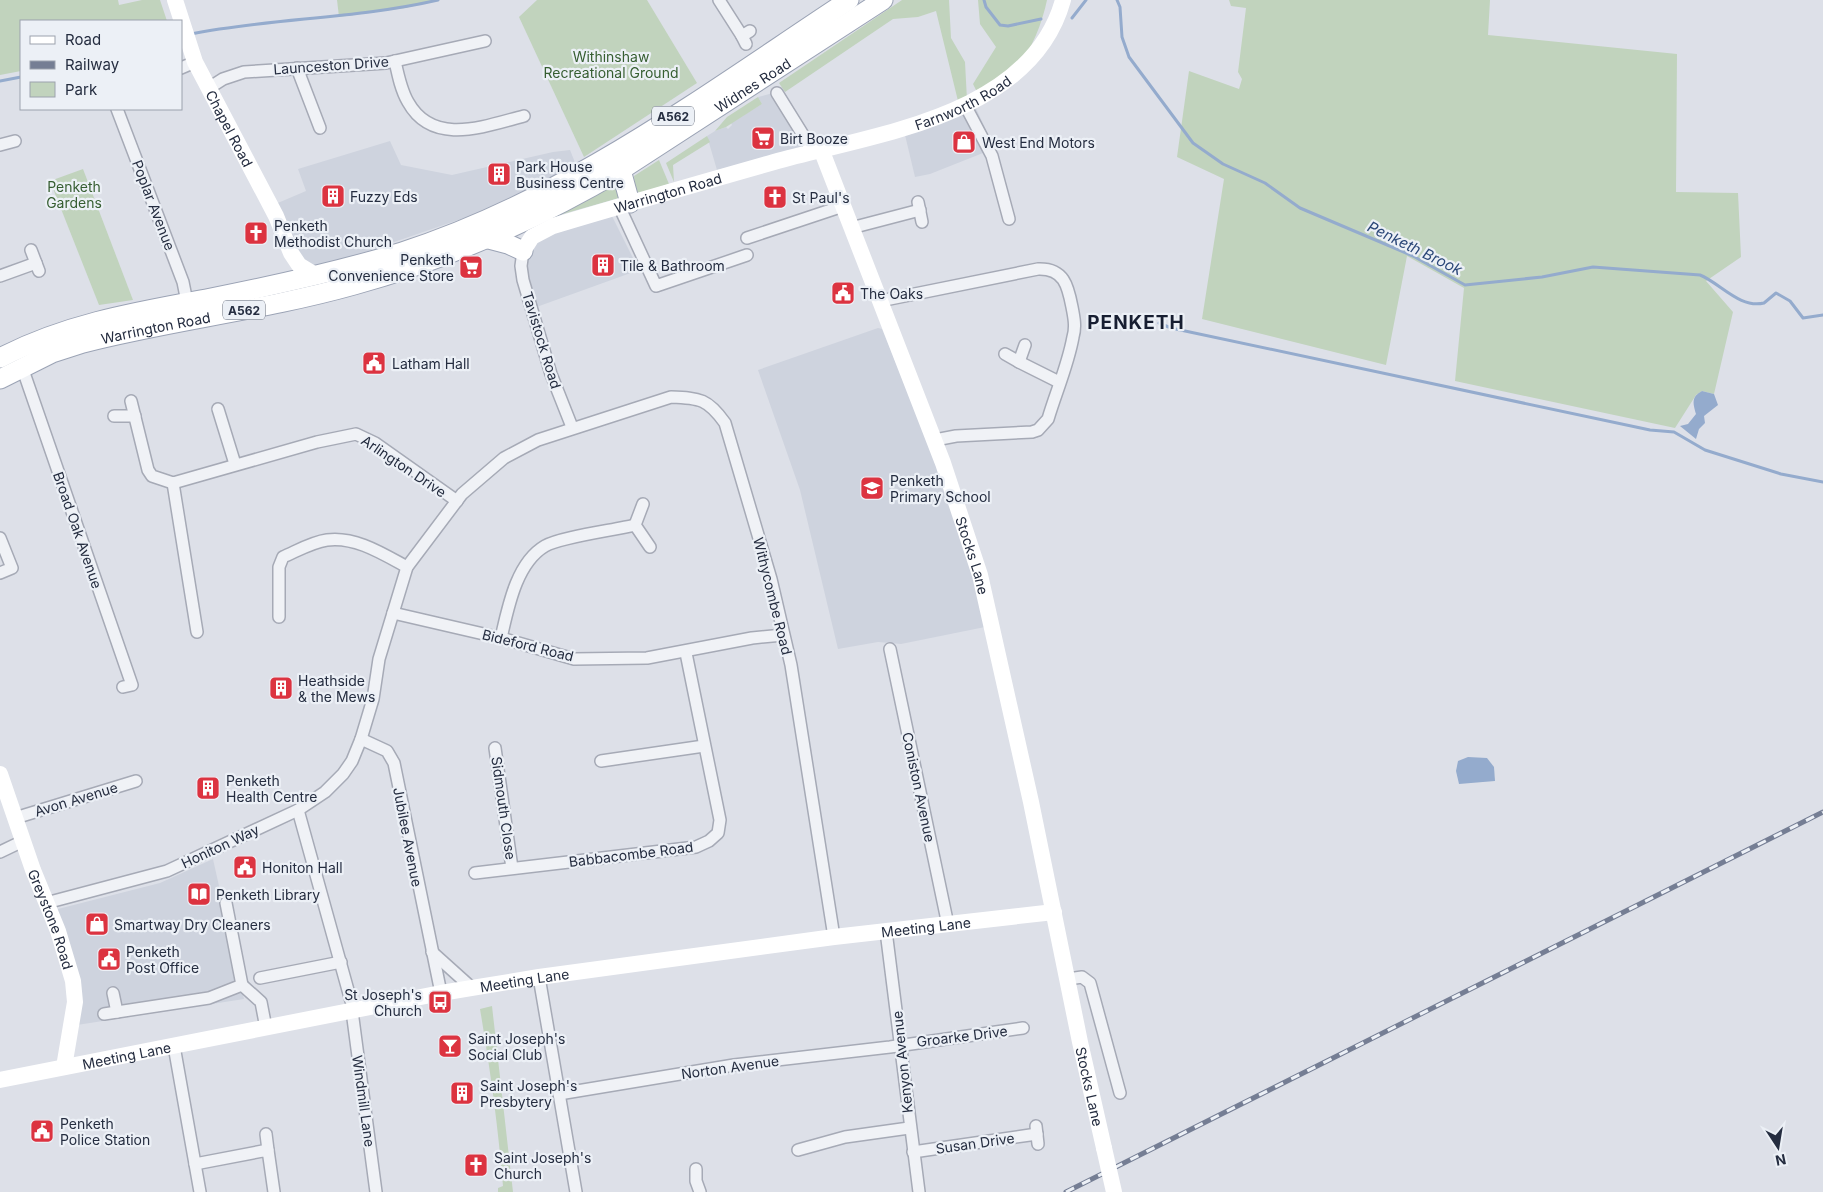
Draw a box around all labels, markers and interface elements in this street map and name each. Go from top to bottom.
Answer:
legend [20,20,182,110]
text: Road [65,30,101,49]
park label: Withinshaw Recreational Ground [544,48,679,81]
street label: Launceston Drive [273,52,389,78]
street label: Widnes Road [711,54,794,116]
text: Railway [65,55,120,74]
street label: Farnworth Road [912,72,1014,133]
text: Park [65,80,98,99]
street label: Chapel Road [203,87,257,169]
road number: A562 [652,106,694,125]
supermarket icon: Birt Booze [750,125,776,151]
shop icon: West End Motors [951,129,977,155]
place label: Birt Booze [780,130,848,147]
place label: West End Motors [982,134,1095,151]
street label: Poplar Avenue [129,157,179,253]
place label: Park House Business Centre [516,158,624,191]
building icon: Park House Business Centre [486,161,512,187]
street label: Warrington Road [612,169,724,216]
park label: Penketh Gardens [46,178,102,211]
building icon: Fuzzy Eds [320,183,346,209]
church icon: St Paul's [762,184,788,210]
place label: Fuzzy Eds [350,188,418,205]
place label: St Paul's [792,189,850,206]
place label: Penketh Methodist Church [274,217,392,250]
water label: Penketh Brook [1365,217,1466,279]
church icon: Penketh Methodist Church [243,220,269,246]
place label: Penketh Convenience Store [328,251,454,284]
building icon: Tile & Bathroom [590,252,616,278]
supermarket icon: Penketh Convenience Store [458,254,484,280]
place label: Tile & Bathroom [620,257,725,274]
public building icon: The Oaks [830,280,856,306]
place label: The Oaks [860,285,923,302]
street label: Tavistock Road [519,289,565,391]
road number: A562 [223,300,265,320]
street label: Warrington Road [99,308,212,347]
district label: PENKETH [1087,311,1185,334]
public building icon: Latham Hall [361,350,387,376]
place label: Latham Hall [392,355,470,372]
street label: Arlington Drive [358,431,450,501]
street label: Broad Oak Avenue [50,469,106,591]
place label: Penketh Primary School [890,472,991,505]
school or university icon: Penketh Primary School [859,475,885,501]
street label: Stocks Lane [953,514,993,596]
street label: Withycombe Road [750,535,796,657]
street label: Bideford Road [480,625,576,665]
place label: Heathside & the Mews [298,672,375,705]
building icon: Heathside & the Mews [268,675,294,701]
street label: Coniston Avenue [899,731,939,843]
street label: Sidmouth Close [488,755,520,861]
place label: Penketh Health Centre [226,772,317,805]
building icon: Penketh Health Centre [195,775,221,801]
street label: Avon Avenue [32,778,120,820]
street label: Jubilee Avenue [390,786,426,888]
street label: Honiton Way [178,820,262,871]
street label: Babbacombe Road [568,838,694,870]
public building icon: Honiton Hall [232,854,258,880]
place label: Honiton Hall [262,859,343,876]
street label: Greystone Road [25,866,77,971]
library icon: Penketh Library [186,881,212,907]
place label: Penketh Library [216,886,320,903]
shop icon: Smartway Dry Cleaners [84,911,110,937]
street label: Meeting Lane [880,913,972,940]
place label: Smartway Dry Cleaners [114,916,271,933]
place label: Penketh Post Office [126,943,199,976]
public building icon: Penketh Post Office [96,946,122,972]
street label: Meeting Lane [479,965,570,995]
place label: St Joseph's Church [344,986,422,1019]
bus stop icon: St Joseph's Church [427,989,453,1015]
street label: Kenyon Avenue [888,1010,916,1114]
street label: Groarke Drive [916,1022,1008,1050]
place label: Saint Joseph's Social Club [468,1030,565,1063]
bar icon: Saint Joseph's Social Club [437,1033,463,1059]
street label: Meeting Lane [81,1038,172,1072]
street label: Stocks Lane [1073,1045,1107,1128]
street label: Norton Avenue [680,1052,780,1082]
street label: Windmill Lane [349,1054,379,1148]
place label: Saint Joseph's Presbytery [480,1077,577,1110]
building icon: Saint Joseph's Presbytery [449,1080,475,1106]
place label: Penketh Police Station [60,1115,150,1148]
public building icon: Penketh Police Station [29,1118,55,1144]
north arrow [1753,1122,1803,1172]
street label: Susan Drive [934,1129,1016,1157]
place label: Saint Joseph's Church [494,1149,591,1182]
text: N [1774,1151,1788,1170]
church icon: Saint Joseph's Church [463,1152,489,1178]

